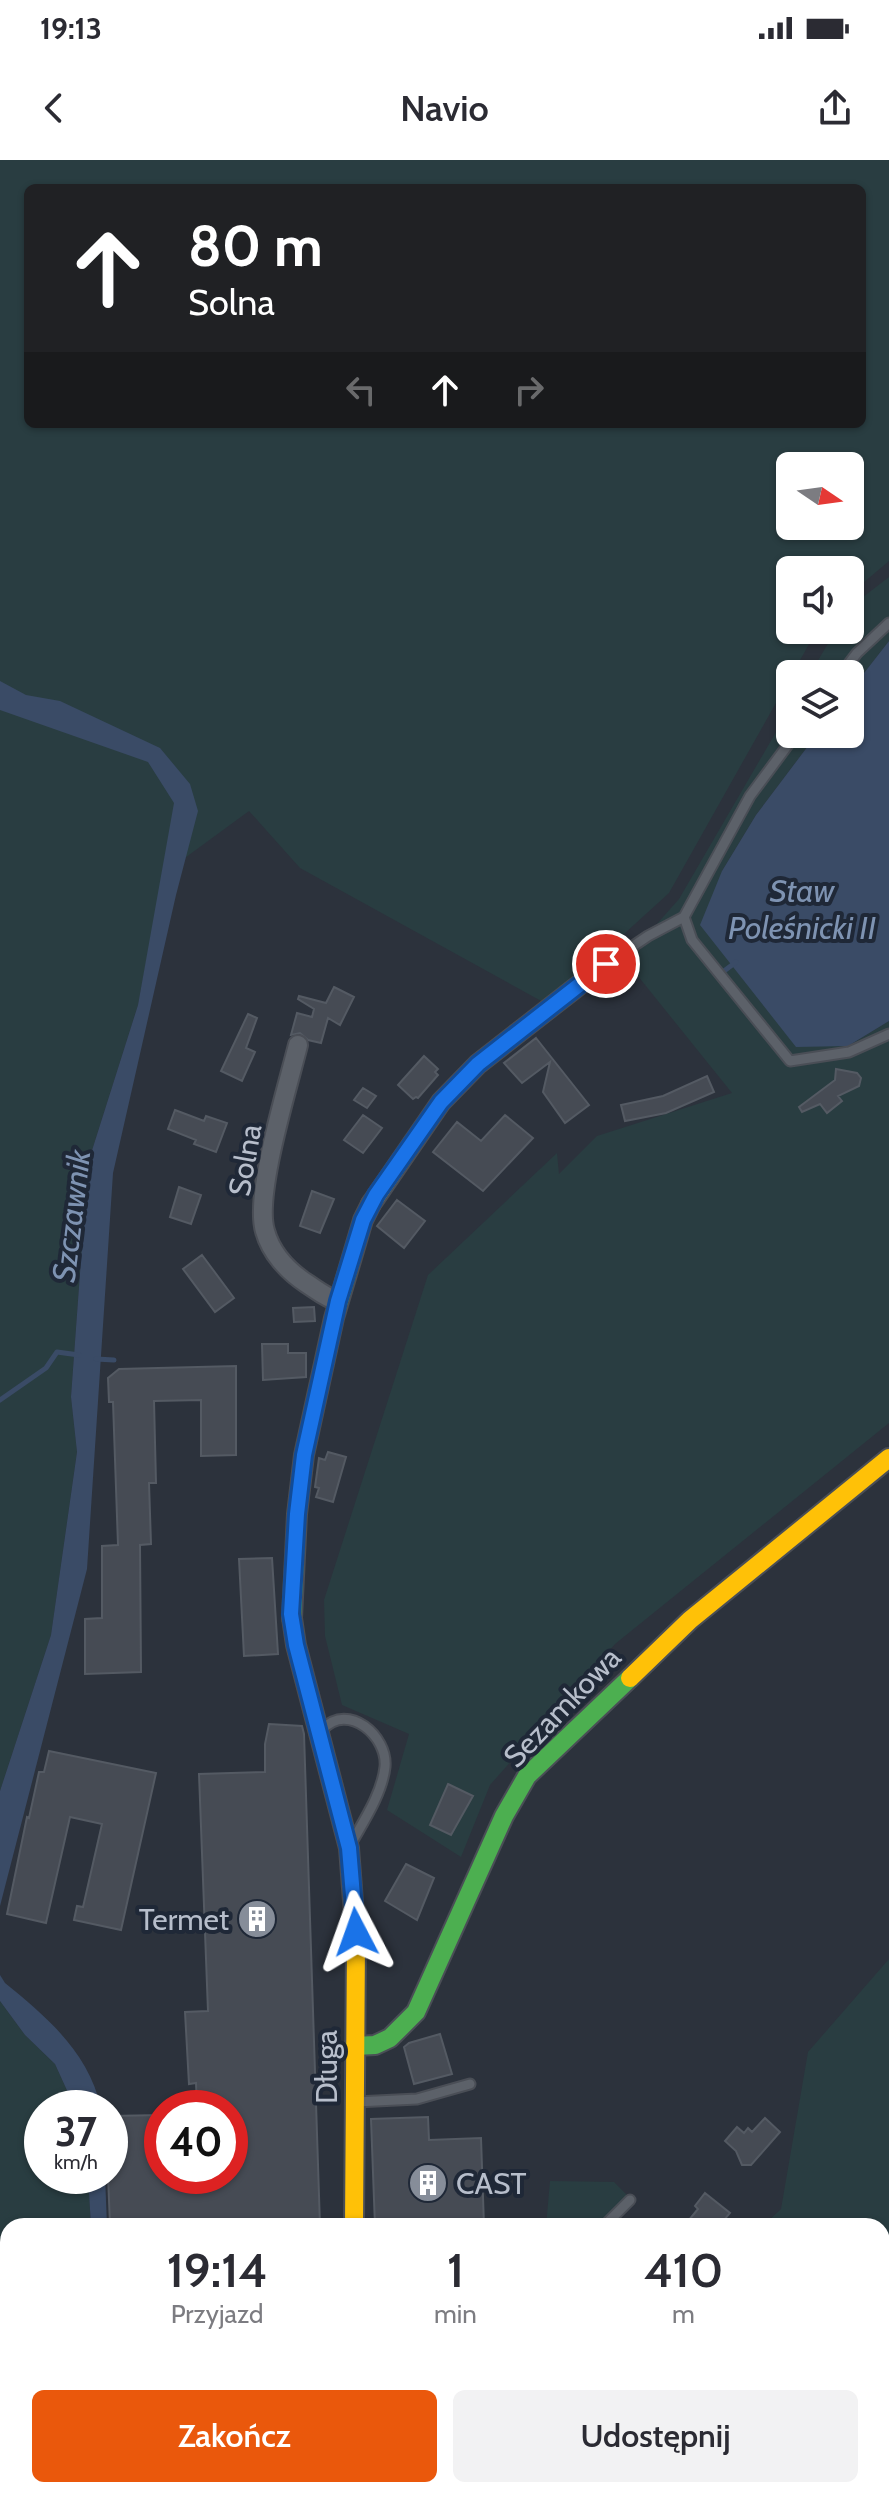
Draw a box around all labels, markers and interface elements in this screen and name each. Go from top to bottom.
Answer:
text: 19:13 [40,10,102,47]
icon: back [32,86,76,130]
text: Navio [400,86,489,130]
icon: share [813,86,857,130]
text: 80 m [188,212,323,280]
icon: ahead [56,216,160,320]
text: Solna [188,280,275,324]
icon: left [339,368,383,412]
icon: ahead [423,368,467,412]
icon: right [507,368,551,412]
north arrow [776,452,864,540]
map controls [776,452,864,748]
button: sound [776,556,864,644]
button: layers [776,660,864,748]
water label: Staw Poleśnicki II [728,871,876,947]
pin [572,930,640,998]
icon: arrive [584,942,628,986]
street label: Solna [221,1121,270,1199]
water label: Szczawnik [44,1146,99,1284]
street label: Sezamkowa [496,1639,629,1775]
position arrow [314,1890,398,1974]
building icon: Termet [236,1898,278,1940]
place label: Termet [139,1901,229,1938]
street label: Długa [308,2029,345,2104]
speed limit sign: 40 [144,2090,248,2194]
text: 37 [55,2107,97,2156]
text: km/h [54,2150,98,2174]
building icon: CAST [407,2162,449,2204]
place label: CAST [456,2165,526,2202]
text: 19:14 [167,2241,267,2299]
text: 1 [447,2241,464,2299]
text: 410 [644,2241,723,2299]
text: Przyjazd [171,2298,263,2330]
text: min [434,2298,477,2330]
text: m [672,2298,695,2330]
button: Zakończ [32,2390,437,2482]
button: Udostępnij [453,2390,858,2482]

